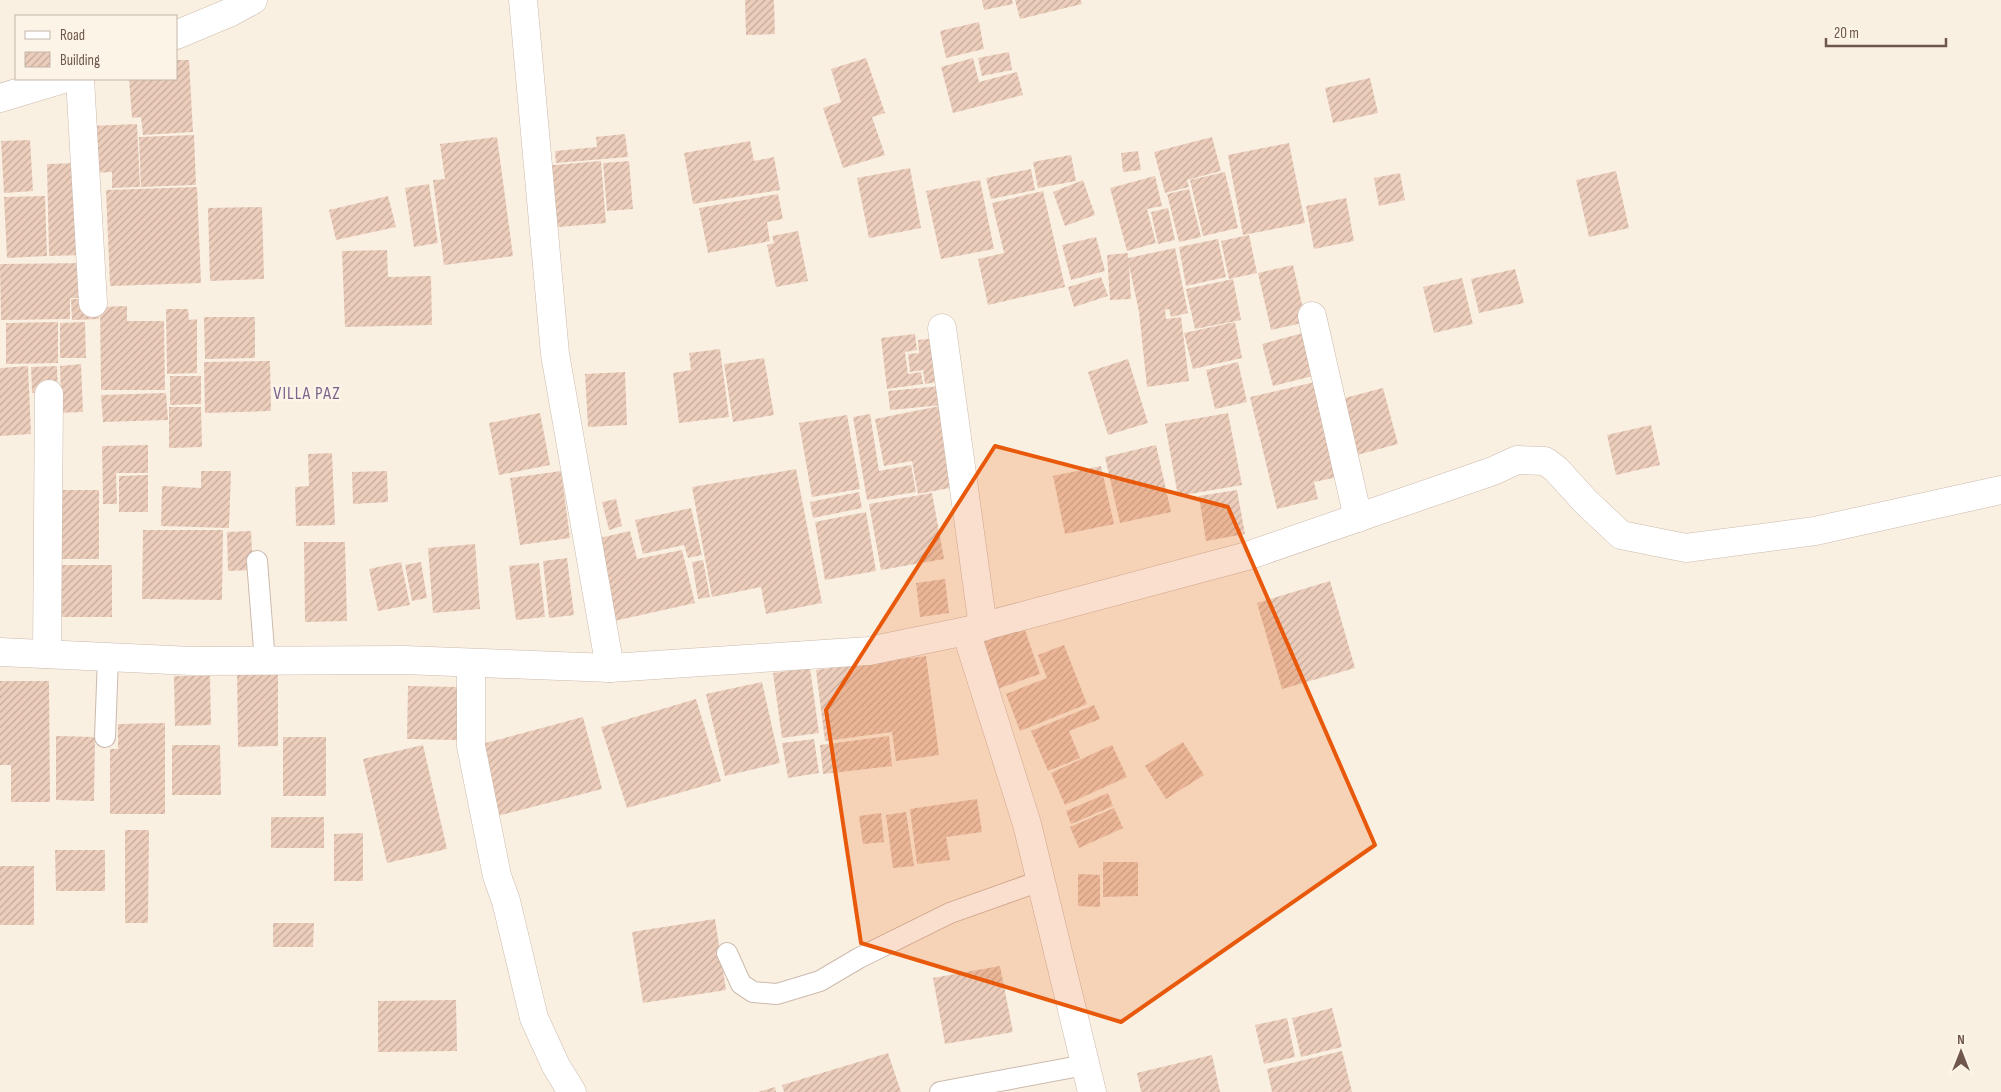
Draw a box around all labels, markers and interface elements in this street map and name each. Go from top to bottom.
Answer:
legend [15,15,178,80]
scale bar [1826,15,1946,47]
text: 20 m [1834,24,1859,43]
text: Road [60,26,85,45]
text: Building [60,51,100,70]
district label: VILLA PAZ [273,383,341,404]
north arrow [1936,1027,1986,1077]
text: N [1957,1031,1965,1048]

